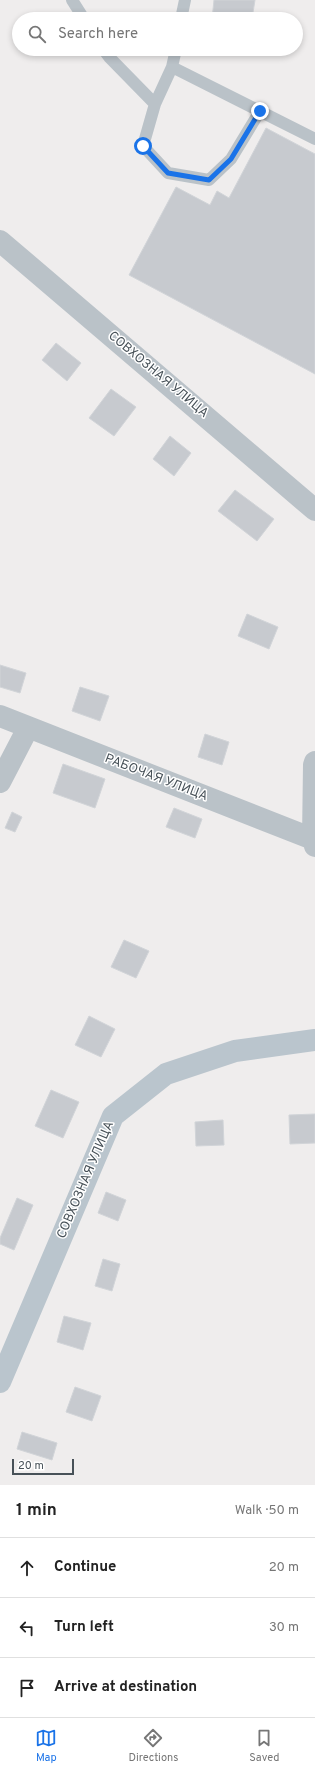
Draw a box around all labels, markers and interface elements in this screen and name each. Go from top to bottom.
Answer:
search box [12,12,303,56]
icon: search [26,23,48,45]
text: Search here [58,25,138,44]
route end [251,102,269,120]
route start [134,137,152,155]
street label: СОВХОЗНАЯ УЛИЦА [105,328,212,422]
street label: РАБОЧАЯ УЛИЦА [102,751,210,805]
street label: СОВХОЗНАЯ УЛИЦА [54,1119,118,1241]
scale bar [12,1457,74,1476]
text: 20 m [18,1459,44,1473]
text: 1 min [16,1500,57,1522]
text: Walk · 50 m [235,1503,299,1519]
icon: ahead [16,1557,38,1579]
text: Continue [54,1558,116,1577]
text: 20 m [269,1560,299,1576]
icon: left [16,1617,38,1639]
text: Turn left [54,1618,114,1637]
text: 30 m [269,1620,299,1636]
icon: arrive [16,1677,38,1699]
text: Arrive at destination [54,1678,197,1697]
tab: Map [35,1727,57,1765]
tab: Directions [128,1727,178,1765]
tab: Saved [249,1727,280,1765]

